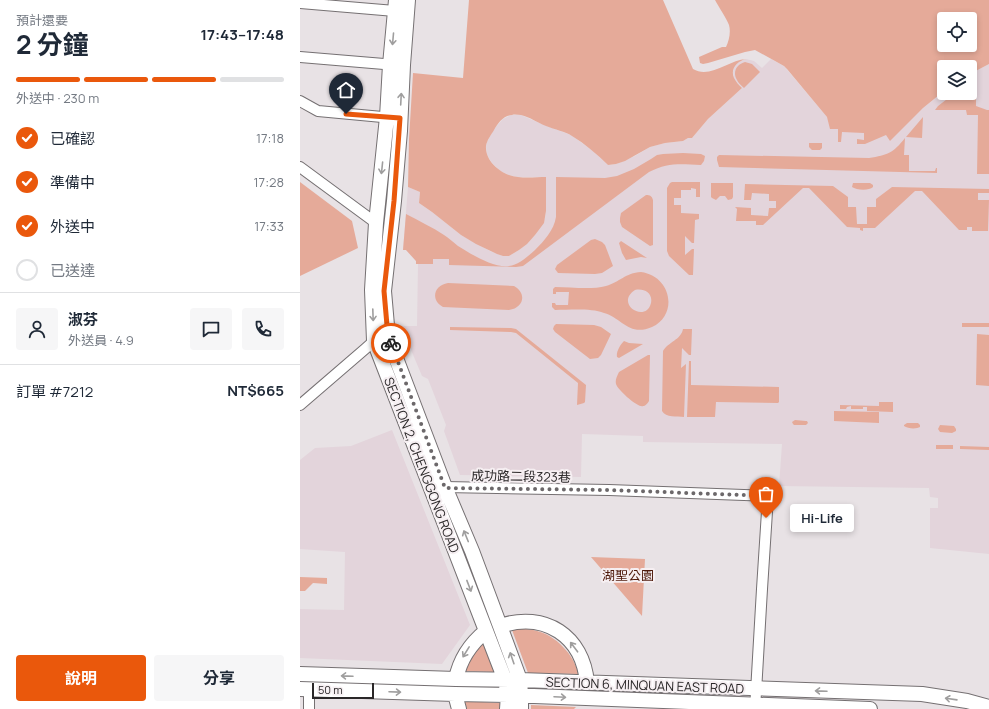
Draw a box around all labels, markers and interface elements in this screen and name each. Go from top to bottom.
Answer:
text: 預計還要 [16,11,68,29]
map controls [937,12,977,100]
button: locate [937,12,977,52]
text: 17:43–17:48 [200,24,284,45]
text: 2 分鐘 [16,26,89,62]
one-way arrow [389,32,396,45]
button: layers [937,60,977,100]
pin [329,73,363,114]
icon: home [335,79,357,101]
text: 外送中 · 230 m [16,89,99,107]
one-way arrow [397,93,405,106]
icon: check [16,127,38,149]
text: 已確認 [50,128,95,149]
text: 17:18 [256,129,284,147]
one-way arrow [378,161,386,174]
icon: check [16,171,38,193]
text: 準備中 [50,172,95,193]
text: 17:28 [254,173,284,191]
icon: check [16,215,38,237]
text: 外送中 [50,216,95,237]
text: 17:33 [254,217,284,235]
text: 已送達 [50,260,95,281]
button: person [16,308,58,350]
button: chat [190,308,232,350]
button: phone [242,308,284,350]
one-way arrow [369,308,377,321]
text: 淑芬 [68,309,98,330]
courier [371,323,411,363]
text: 外送員 · 4.9 [68,331,134,349]
icon: bike [380,332,402,354]
street label: SECTION 2, CHENGGONG ROAD [380,375,464,556]
text: NT$665 [227,380,284,401]
text: 訂單 #7212 [16,381,93,402]
street label: 成功路二段323巷 [471,466,571,486]
pin [749,477,783,518]
icon: bag [755,483,777,505]
callout: Hi-Life [790,504,854,532]
text: Hi-Life [801,509,843,527]
one-way arrow [461,531,469,543]
park label: 湖聖公園 [602,566,654,584]
one-way arrow [465,580,473,592]
one-way arrow [570,641,579,652]
one-way arrow [462,646,470,658]
one-way arrow [507,652,515,664]
button: 說明 [16,655,146,701]
button: 分享 [154,655,284,701]
one-way arrow [341,672,354,680]
street label: SECTION 6, MINQUAN EAST ROAD [545,673,745,697]
scale bar [312,681,374,700]
text: 50 m [318,682,343,697]
one-way arrow [815,687,828,695]
one-way arrow [388,688,401,696]
one-way arrow [553,693,566,701]
one-way arrow [945,695,958,703]

